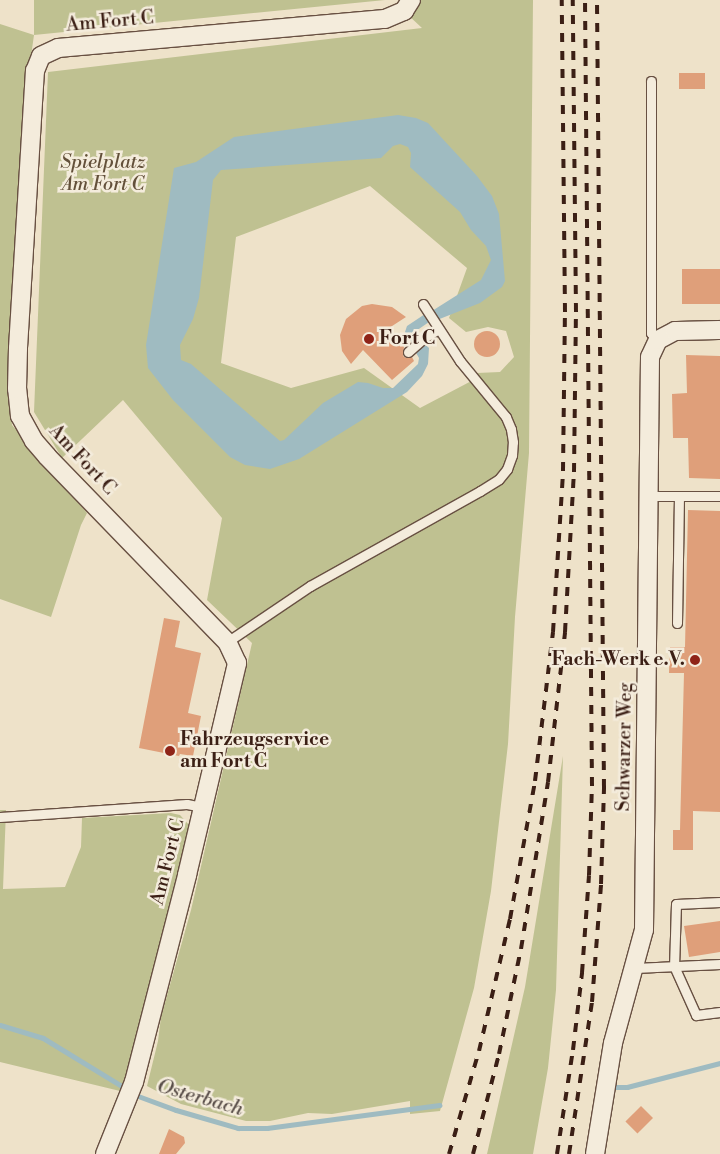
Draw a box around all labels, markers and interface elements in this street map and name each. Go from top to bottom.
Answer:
street label: Am Fort C [65,7,155,37]
park label: Spielplatz Am Fort C [60,152,146,196]
place label: Fort C [379,328,435,350]
marker: Fort C [363,333,375,345]
street label: Am Fort C [44,420,120,500]
place label: Fach-Werk e.V. [551,649,685,671]
marker: Fach-Werk e.V. [689,654,701,666]
street label: Schwarzer Weg [612,682,638,812]
place label: Fahrzeugservice am Fort C [180,729,329,773]
marker: Fahrzeugservice am Fort C [164,745,176,757]
street label: Am Fort C [146,817,190,907]
water label: Osterbach [154,1074,246,1122]

